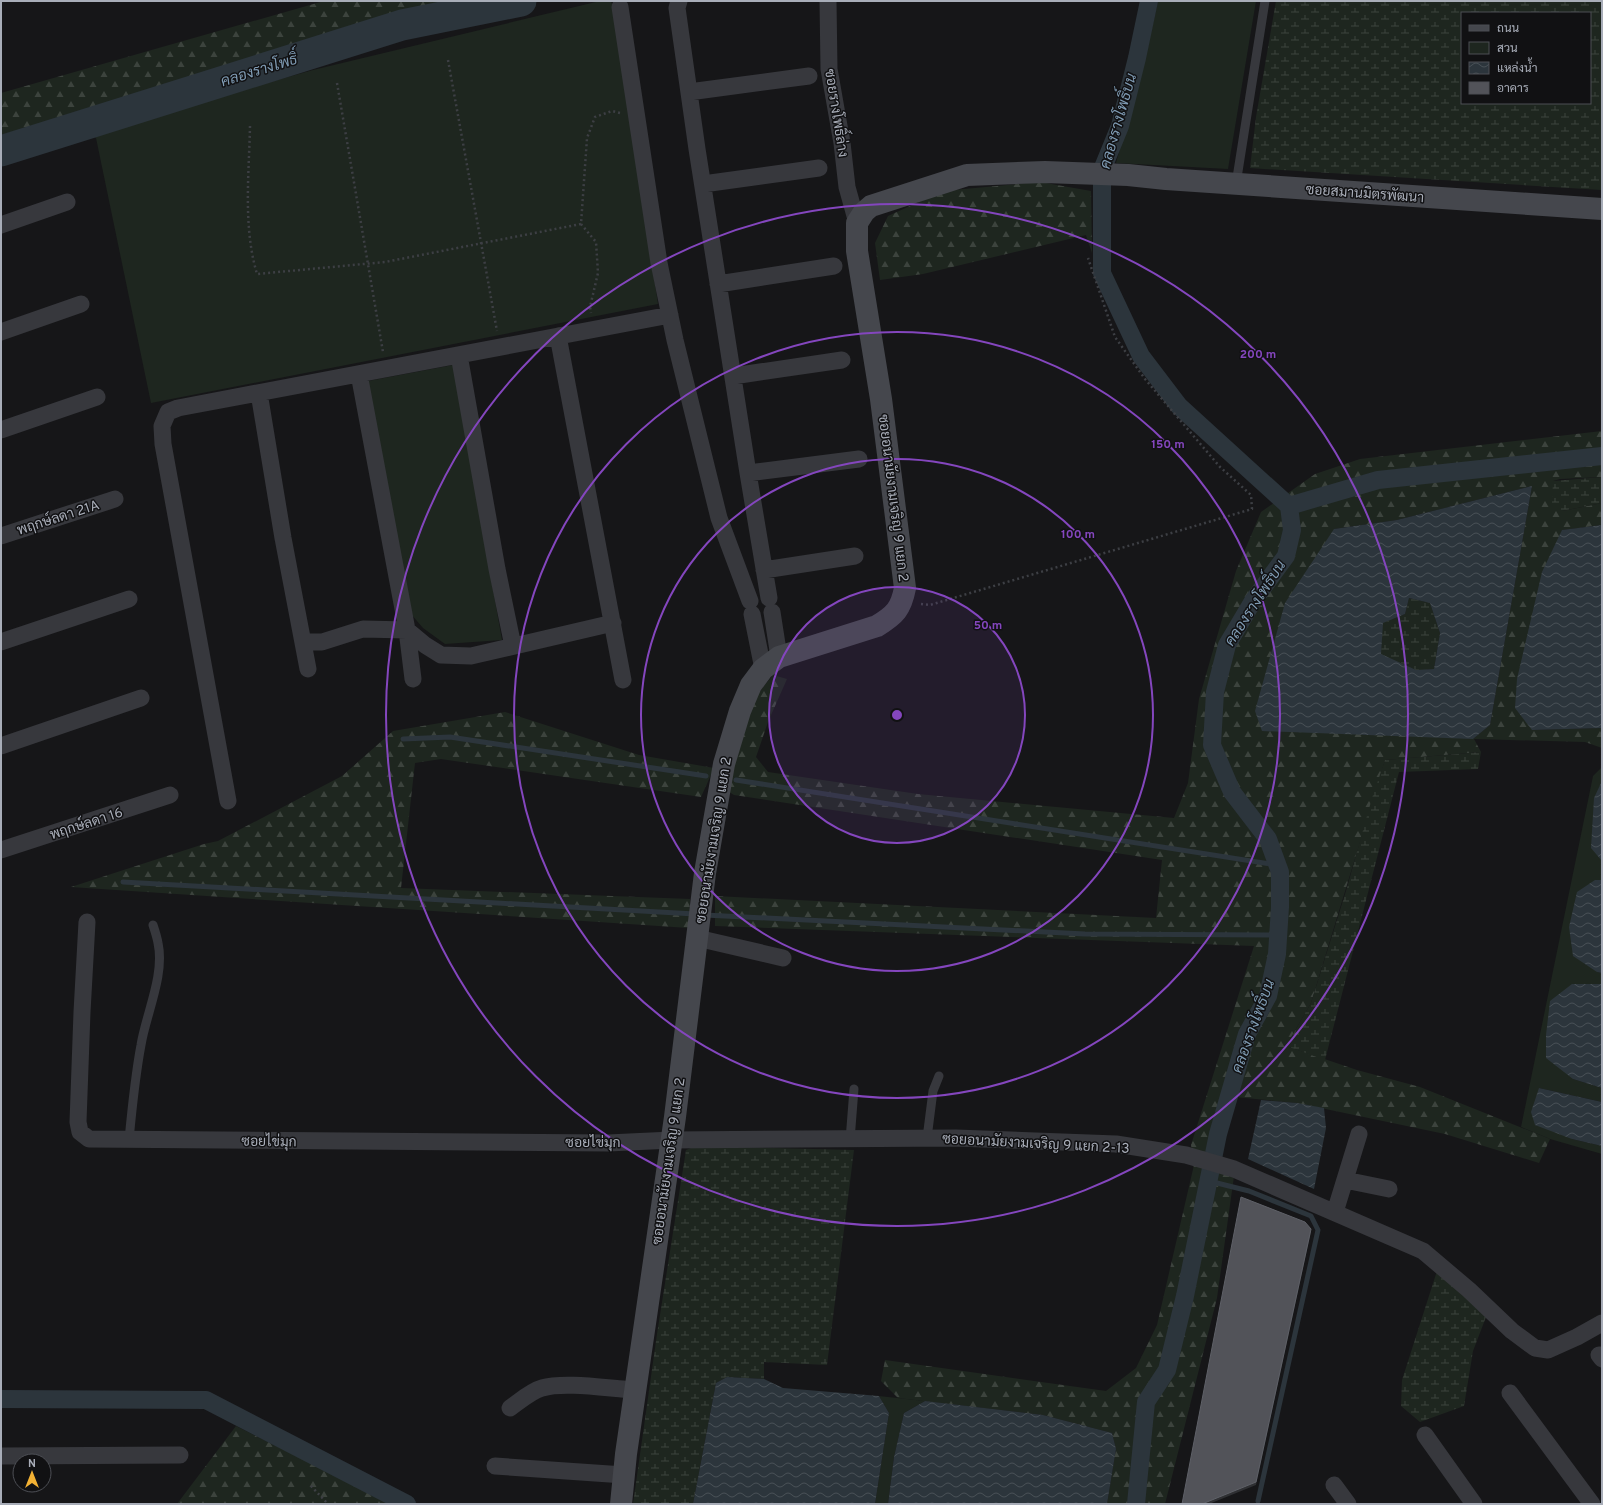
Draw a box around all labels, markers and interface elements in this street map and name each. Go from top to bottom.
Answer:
legend [1461,12,1591,104]
text: ถนน [1497,21,1520,37]
text: สวน [1497,41,1518,57]
water label: คลองรางโพธิ์ [217,43,303,92]
text: แหล่งน้ำ [1497,57,1537,77]
street label: ซอยรางโพธิ์ล่าง [820,67,856,159]
water label: คลองรางโพธิ์บน [1090,69,1142,171]
text: อาคาร [1497,81,1529,97]
street label: ซอยสมานมิตรพัฒนา [1305,181,1425,207]
text: 200 m [1240,347,1276,363]
street label: ซอยอนามัยงามเจริญ 9 แยก 2 [874,413,912,583]
text: 150 m [1151,437,1185,453]
street label: พฤกษ์ลดา 21A [15,495,102,540]
text: 100 m [1061,527,1095,543]
water label: คลองรางโพธิ์บน [1215,553,1291,650]
text: 50 m [974,618,1002,634]
centre of rings [890,708,904,722]
street label: ซอยอนามัยงามเจริญ 9 แยก 2 [692,755,736,925]
street label: พฤกษ์ลดา 16 [47,803,125,844]
water label: คลองรางโพธิ์บน [1222,974,1280,1076]
street label: ซอยอนามัยงามเจริญ 9 แยก 2 [648,1076,690,1246]
street label: ซอยอนามัยงามเจริญ 9 แยก 2-13 [942,1130,1130,1158]
street label: ซอยไข่มุก [241,1133,297,1151]
street label: ซอยไข่มุก [565,1134,621,1152]
north arrow [12,1453,52,1493]
text: N [28,1457,36,1471]

